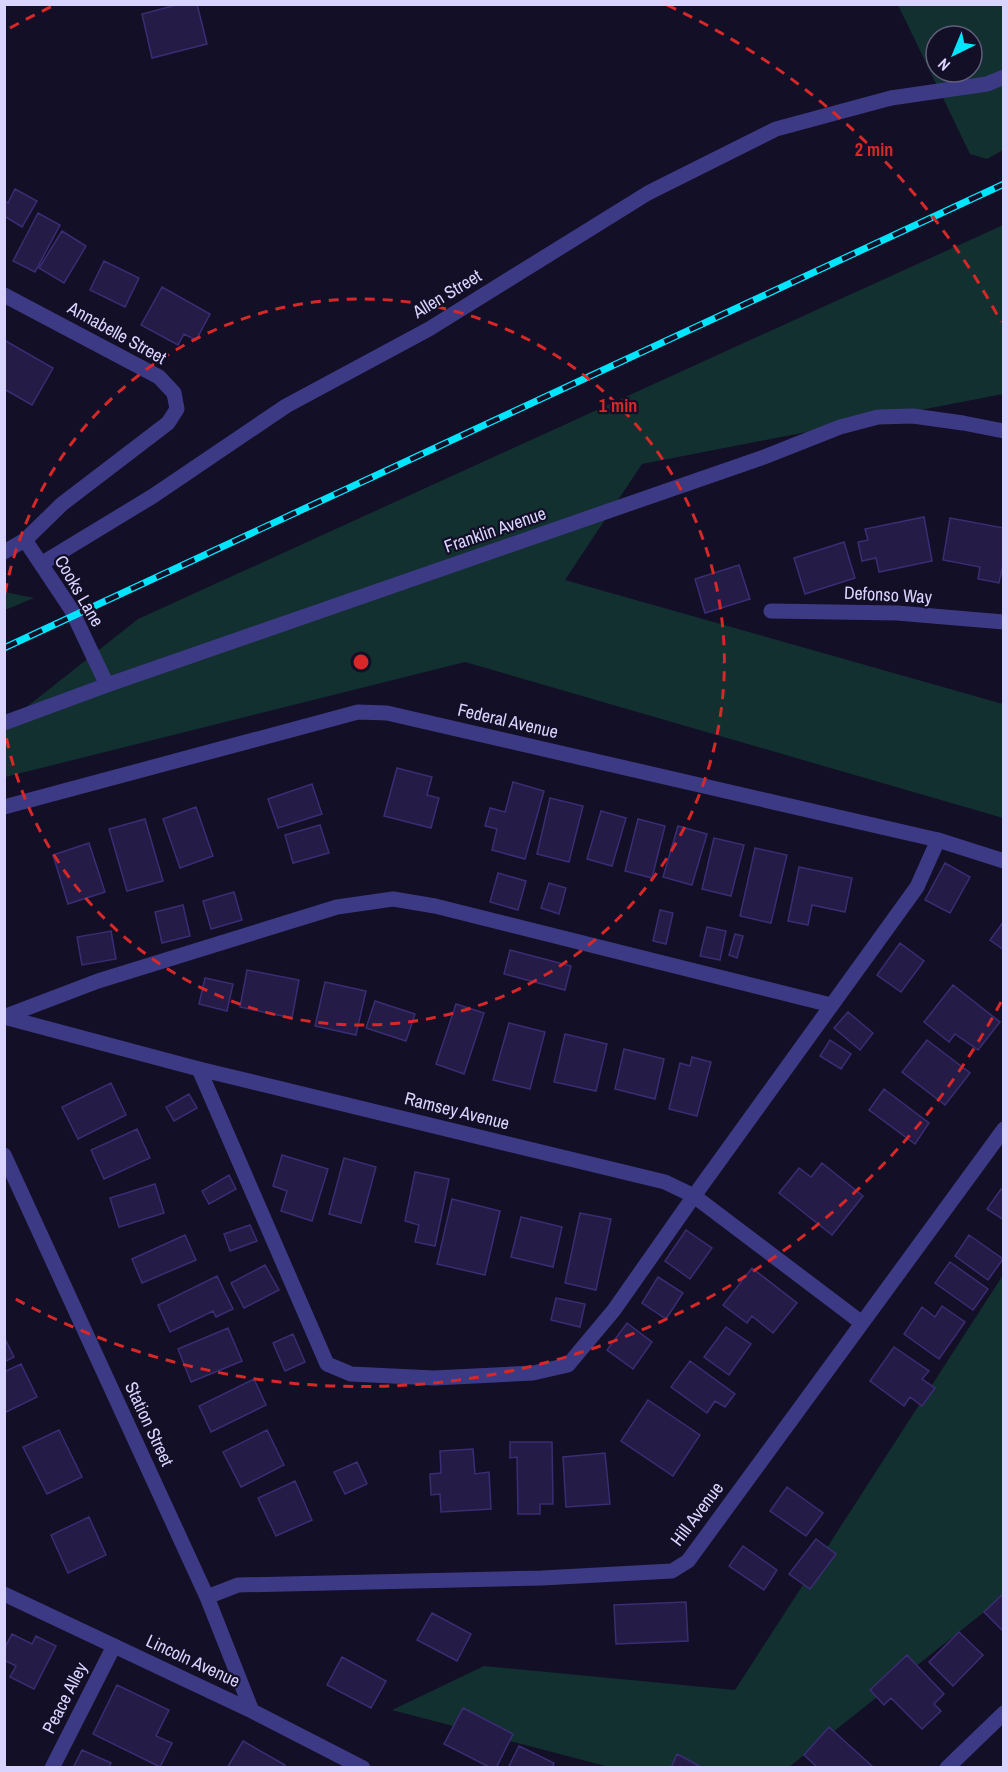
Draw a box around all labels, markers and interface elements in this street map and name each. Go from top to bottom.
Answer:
north arrow [924,24,984,84]
text: N [933,54,955,76]
text: 2 min [855,137,893,162]
street label: Allen Street [407,263,486,324]
street label: Annabelle Street [63,295,171,370]
text: 1 min [599,393,637,418]
street label: Franklin Avenue [440,500,549,559]
street label: Cooks Lane [49,550,110,631]
street label: Defonso Way [843,580,933,609]
centre of rings [351,652,371,672]
street label: Federal Avenue [455,697,561,744]
street label: Ramsey Avenue [402,1085,512,1136]
street label: Station Street [119,1378,180,1470]
street label: Hill Avenue [664,1476,729,1551]
street label: Lincoln Avenue [142,1628,244,1693]
street label: Peace Alley [36,1657,93,1738]

